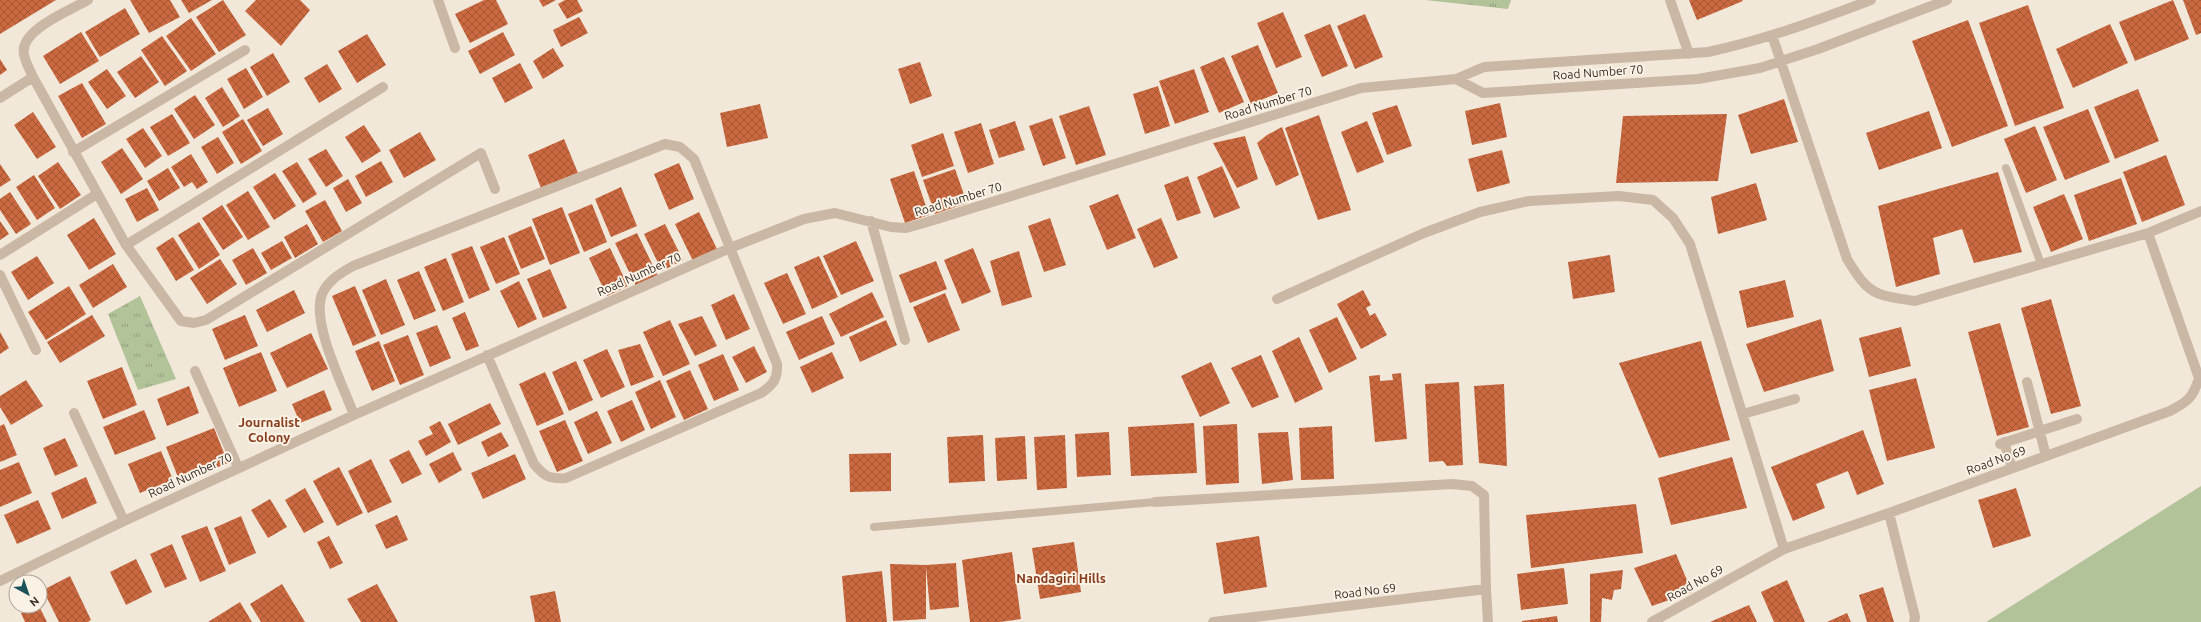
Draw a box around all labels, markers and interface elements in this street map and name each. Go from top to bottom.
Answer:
street label: Road Number 70 [1552,62,1644,82]
street label: Road Number 70 [1223,83,1313,122]
street label: Road Number 70 [913,179,1003,218]
street label: Road Number 70 [595,250,683,298]
district label: Journalist Colony [238,415,300,444]
street label: Road No 69 [1965,443,2027,477]
street label: Road Number 70 [146,450,234,500]
street label: Road No 69 [1665,562,1725,604]
district label: Nandagiri Hills [1016,571,1106,585]
north arrow [8,574,48,614]
street label: Road No 69 [1333,581,1397,601]
text: N [27,594,41,609]

